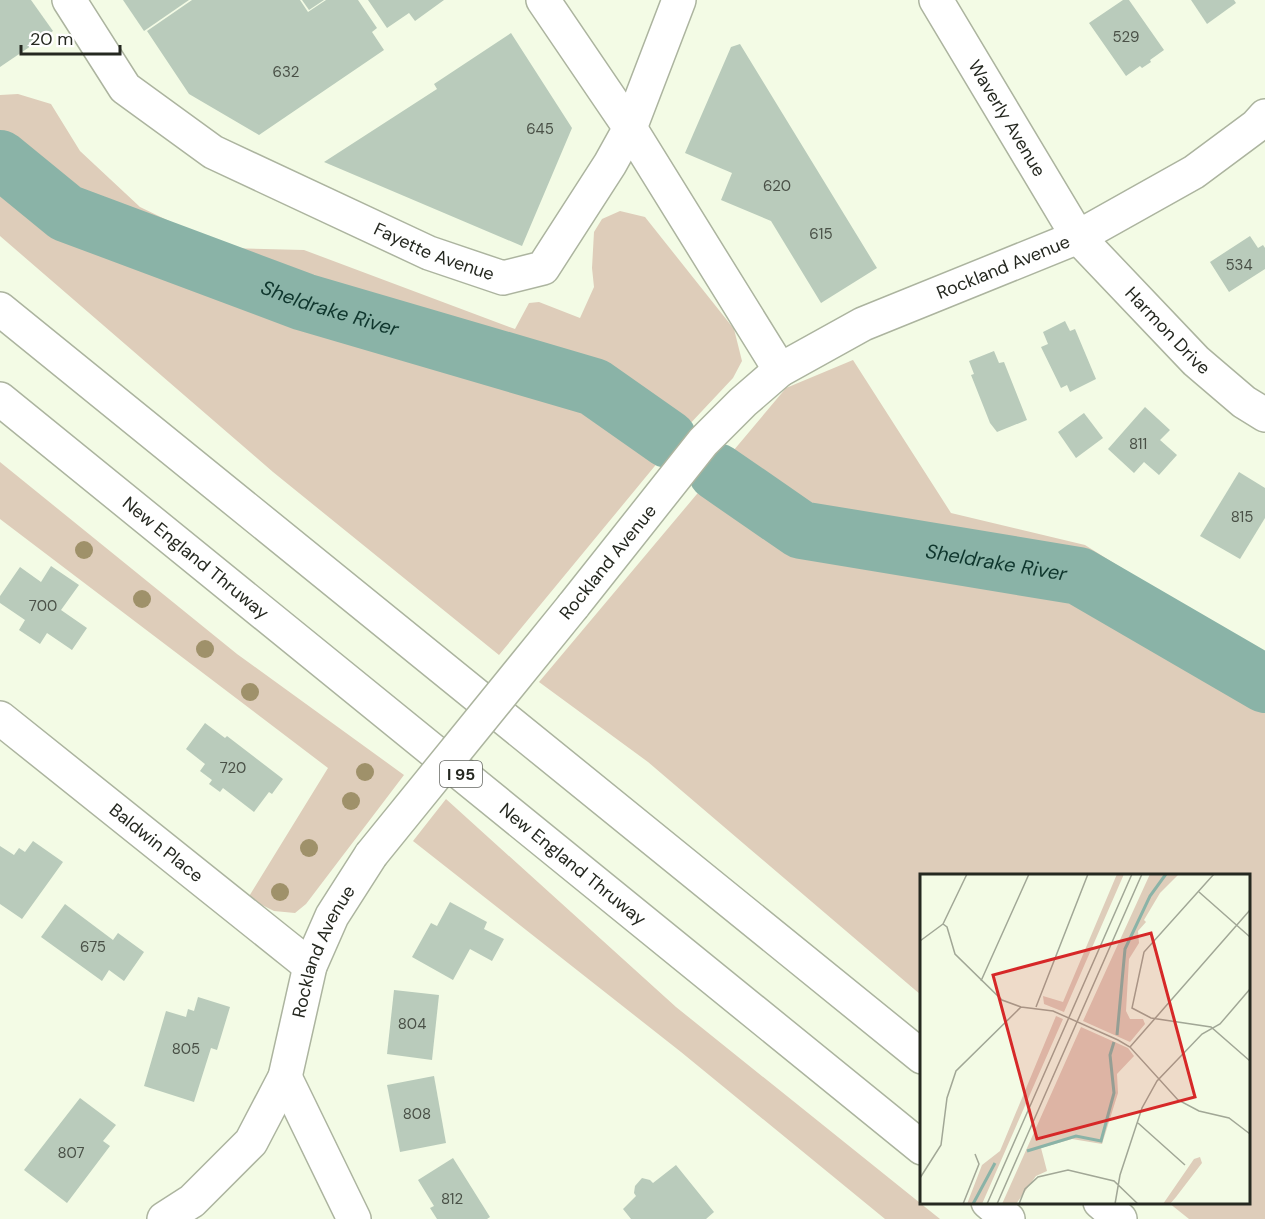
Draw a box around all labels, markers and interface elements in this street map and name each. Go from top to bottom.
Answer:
scale bar [21,18,120,56]
text: 20 m [30,27,73,51]
house number: 529 [1113,27,1139,47]
street label: Waverly Avenue [963,56,1051,181]
house number: 632 [273,62,299,82]
house number: 645 [526,119,554,139]
house number: 620 [763,176,791,196]
street label: Fayette Avenue [370,217,498,286]
house number: 615 [809,224,833,244]
street label: Rockland Avenue [933,230,1073,305]
house number: 534 [1225,255,1253,275]
water label: Sheldrake River [257,274,402,342]
street label: Harmon Drive [1120,282,1215,380]
house number: 811 [1129,434,1147,454]
street label: New England Thruway [117,491,274,625]
street label: Rockland Avenue [554,499,662,625]
house number: 815 [1231,507,1253,527]
water label: Sheldrake River [924,538,1069,587]
house number: 700 [29,596,57,616]
house number: 720 [220,758,246,778]
road number: I 95 [440,761,482,787]
street label: Baldwin Place [104,798,208,888]
street label: New England Thruway [495,798,651,931]
inset map [920,874,1250,1204]
street label: Rockland Avenue [287,881,361,1020]
house number: 675 [80,937,106,957]
house number: 804 [398,1014,426,1034]
house number: 805 [172,1039,200,1059]
house number: 808 [403,1104,431,1124]
house number: 807 [57,1143,85,1163]
house number: 812 [441,1189,463,1209]

